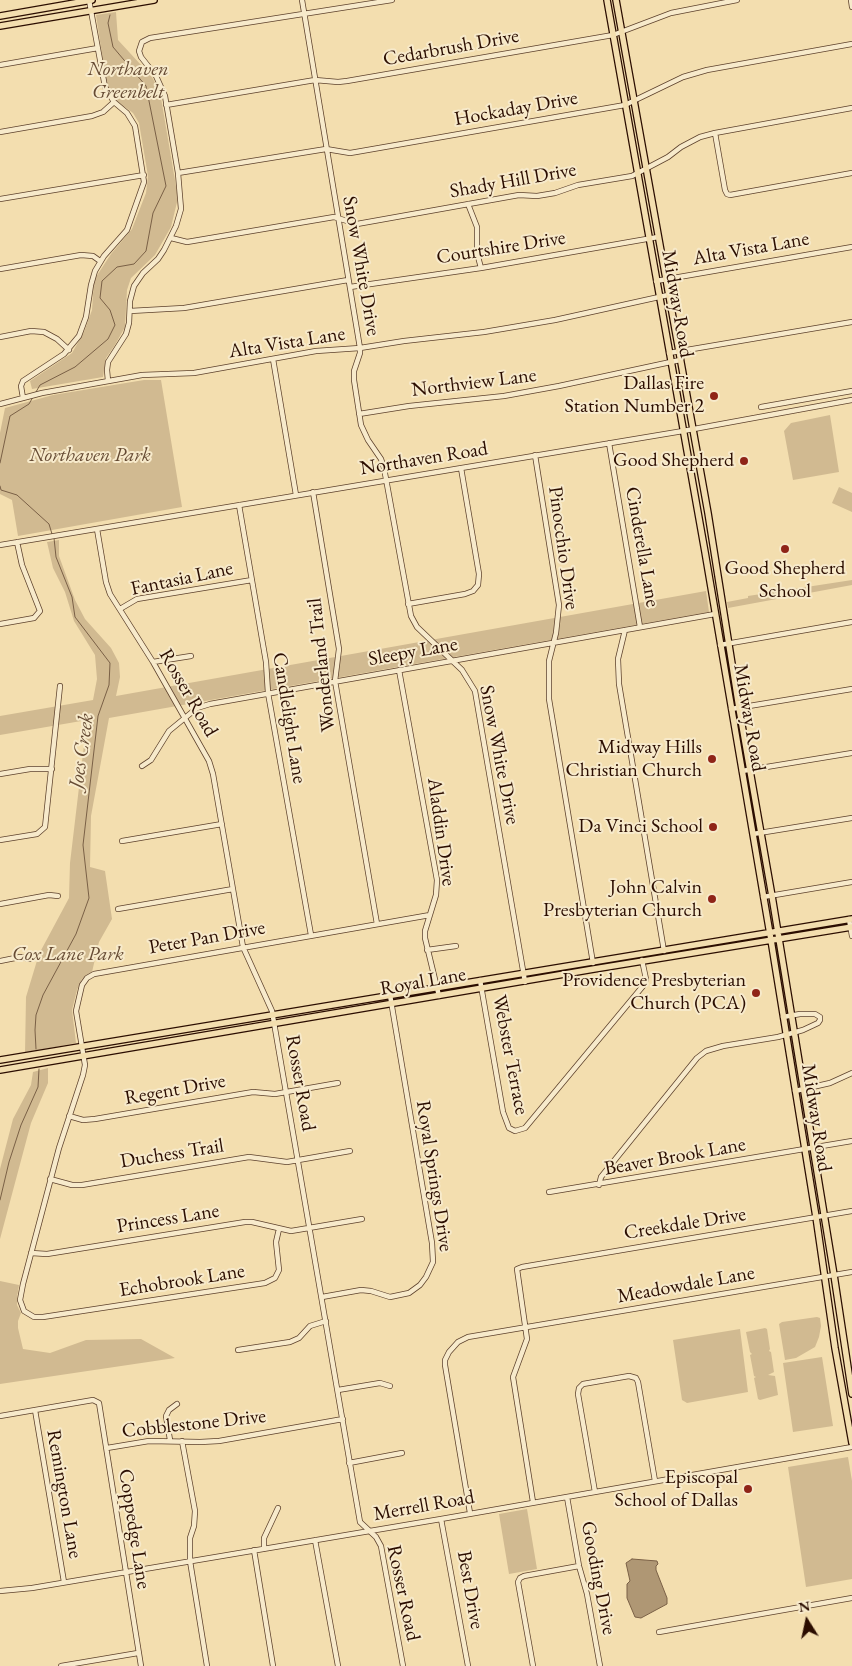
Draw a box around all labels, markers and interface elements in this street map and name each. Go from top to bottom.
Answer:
street label: Cedarbrush Drive [381,24,521,72]
park label: Northaven Greenbelt [87,58,169,105]
street label: Hockaday Drive [452,86,580,132]
street label: Shady Hill Drive [448,158,578,204]
street label: Snow White Drive [337,194,385,338]
street label: Courtshire Drive [435,226,567,270]
street label: Alta Vista Lane [691,227,811,271]
street label: Midway Road [656,248,698,360]
street label: Alta Vista Lane [227,322,347,364]
street label: Northview Lane [410,363,538,403]
place label: Dallas Fire Station Number 2 [564,372,704,419]
marker: Dallas Fire Station Number 2 [708,390,720,402]
street label: Northaven Road [358,437,490,481]
park label: Northaven Park [29,444,151,468]
place label: Good Shepherd [613,449,734,473]
marker: Good Shepherd [738,455,750,467]
street label: Pinocchio Drive [542,485,584,611]
street label: Cinderella Lane [620,485,664,609]
marker: Good Shepherd School [779,543,791,555]
street label: Fantasia Lane [129,556,235,602]
place label: Good Shepherd School [725,557,845,604]
street label: Wonderland Trail [303,597,341,733]
street label: Sleepy Lane [367,632,459,672]
street label: Rosser Road [153,645,223,741]
street label: Candlelight Lane [267,651,311,785]
street label: Midway Road [728,662,770,774]
street label: Snow White Drive [474,683,524,827]
water label: Joes Creek [64,712,100,790]
place label: Midway Hills Christian Church [566,736,702,783]
marker: Midway Hills Christian Church [706,753,718,765]
street label: Aladdin Drive [422,776,460,888]
place label: Da Vinci School [578,815,703,839]
marker: Da Vinci School [707,821,719,833]
place label: John Calvin Presbyterian Church [543,876,702,923]
marker: John Calvin Presbyterian Church [706,893,718,905]
street label: Peter Pan Drive [147,916,267,960]
park label: Cox Lane Park [12,943,124,967]
street label: Royal Lane [378,963,468,1001]
place label: Providence Presbyterian Church (PCA) [562,969,746,1016]
marker: Providence Presbyterian Church (PCA) [750,987,762,999]
street label: Webster Terrace [487,993,533,1117]
street label: Rosser Road [280,1033,320,1133]
street label: Midway Road [796,1062,836,1174]
street label: Regent Drive [123,1069,227,1111]
street label: Royal Springs Drive [410,1099,458,1253]
street label: Beaver Brook Lane [602,1133,748,1181]
street label: Duchess Trail [118,1134,226,1174]
street label: Princess Lane [115,1199,221,1239]
street label: Creekdale Drive [622,1203,748,1245]
street label: Echobrook Lane [117,1259,247,1303]
street label: Meadowdale Lane [615,1261,757,1309]
street label: Cobblestone Drive [121,1405,267,1443]
street label: Remington Lane [41,1428,87,1560]
place label: Episcopal School of Dallas [615,1466,738,1513]
street label: Coppedge Lane [113,1467,155,1591]
marker: Episcopal School of Dallas [742,1483,754,1495]
street label: Merrell Road [372,1485,476,1527]
street label: Gooding Drive [575,1519,621,1637]
street label: Rosser Road [381,1543,425,1643]
street label: Best Drive [451,1549,489,1631]
north arrow [782,1596,832,1646]
text: N [797,1596,812,1616]

